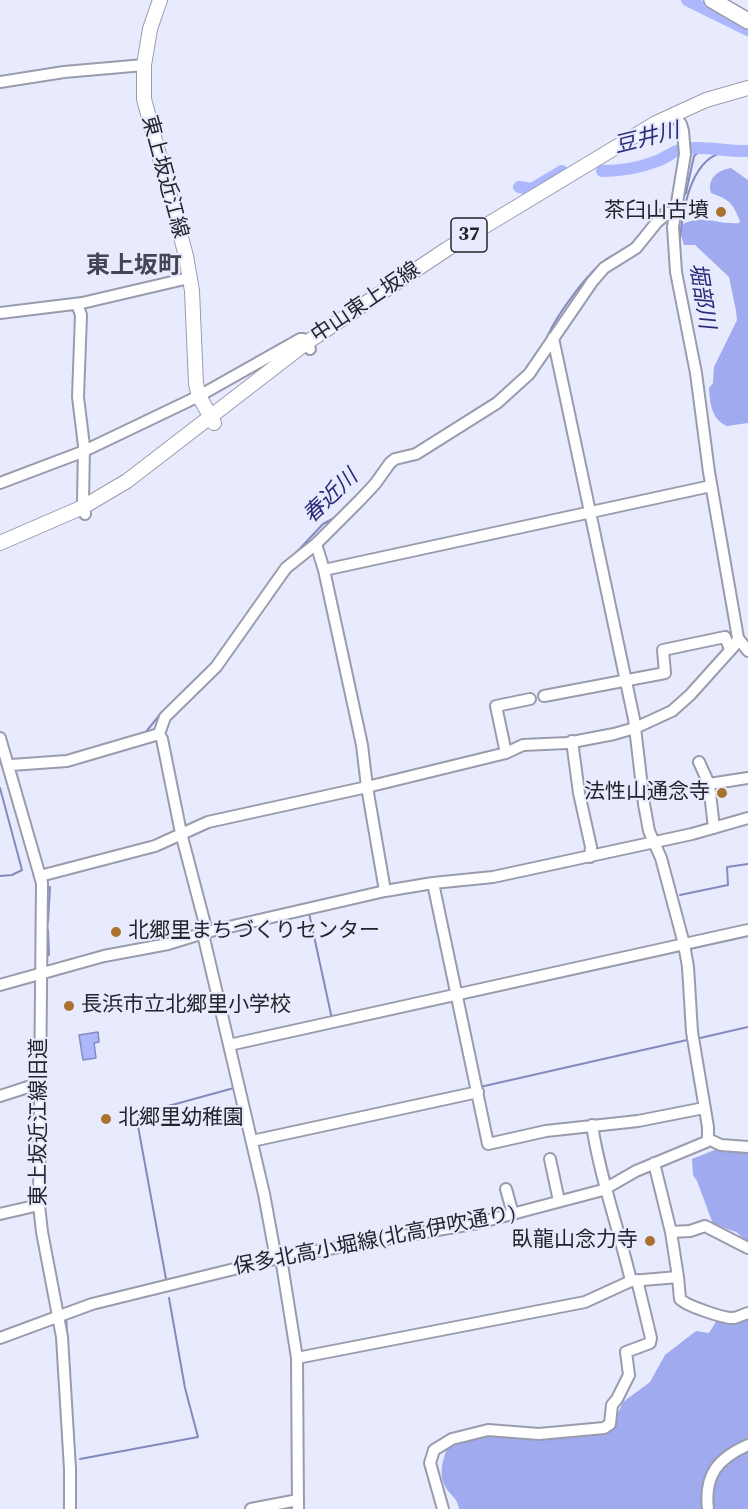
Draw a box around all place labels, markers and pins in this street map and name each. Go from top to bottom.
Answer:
place label: 茶臼山古墳 [604,199,709,225]
marker: 茶臼山古墳 [714,205,728,219]
place label: 法性山通念寺 [584,780,710,806]
marker: 法性山通念寺 [715,786,729,800]
place label: 北郷里まちづくりセンター [128,919,380,945]
marker: 北郷里まちづくりセンター [109,925,123,939]
place label: 長浜市立北郷里小学校 [81,993,291,1019]
marker: 長浜市立北郷里小学校 [62,999,76,1013]
place label: 北郷里幼稚園 [118,1106,244,1132]
marker: 北郷里幼稚園 [99,1112,113,1126]
place label: 臥龍山念力寺 [512,1228,638,1254]
marker: 臥龍山念力寺 [643,1234,657,1248]

